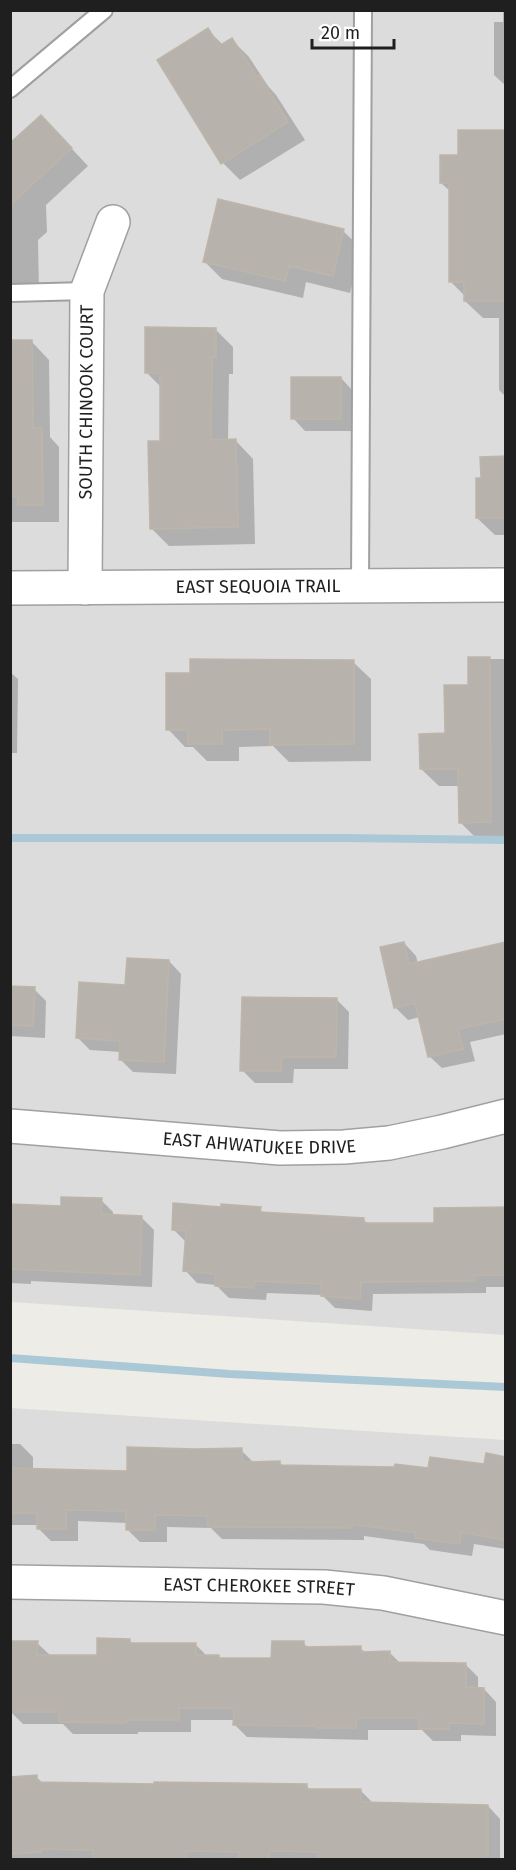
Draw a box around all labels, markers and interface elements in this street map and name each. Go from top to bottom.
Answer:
scale bar [312,12,394,50]
text: 20 m [321,22,360,44]
street label: SOUTH CHINOOK COURT [75,304,98,499]
street label: EAST SEQUOIA TRAIL [176,575,340,598]
street label: EAST AHWATUKEE DRIVE [162,1127,357,1159]
street label: EAST CHEROKEE STREET [163,1573,356,1601]

